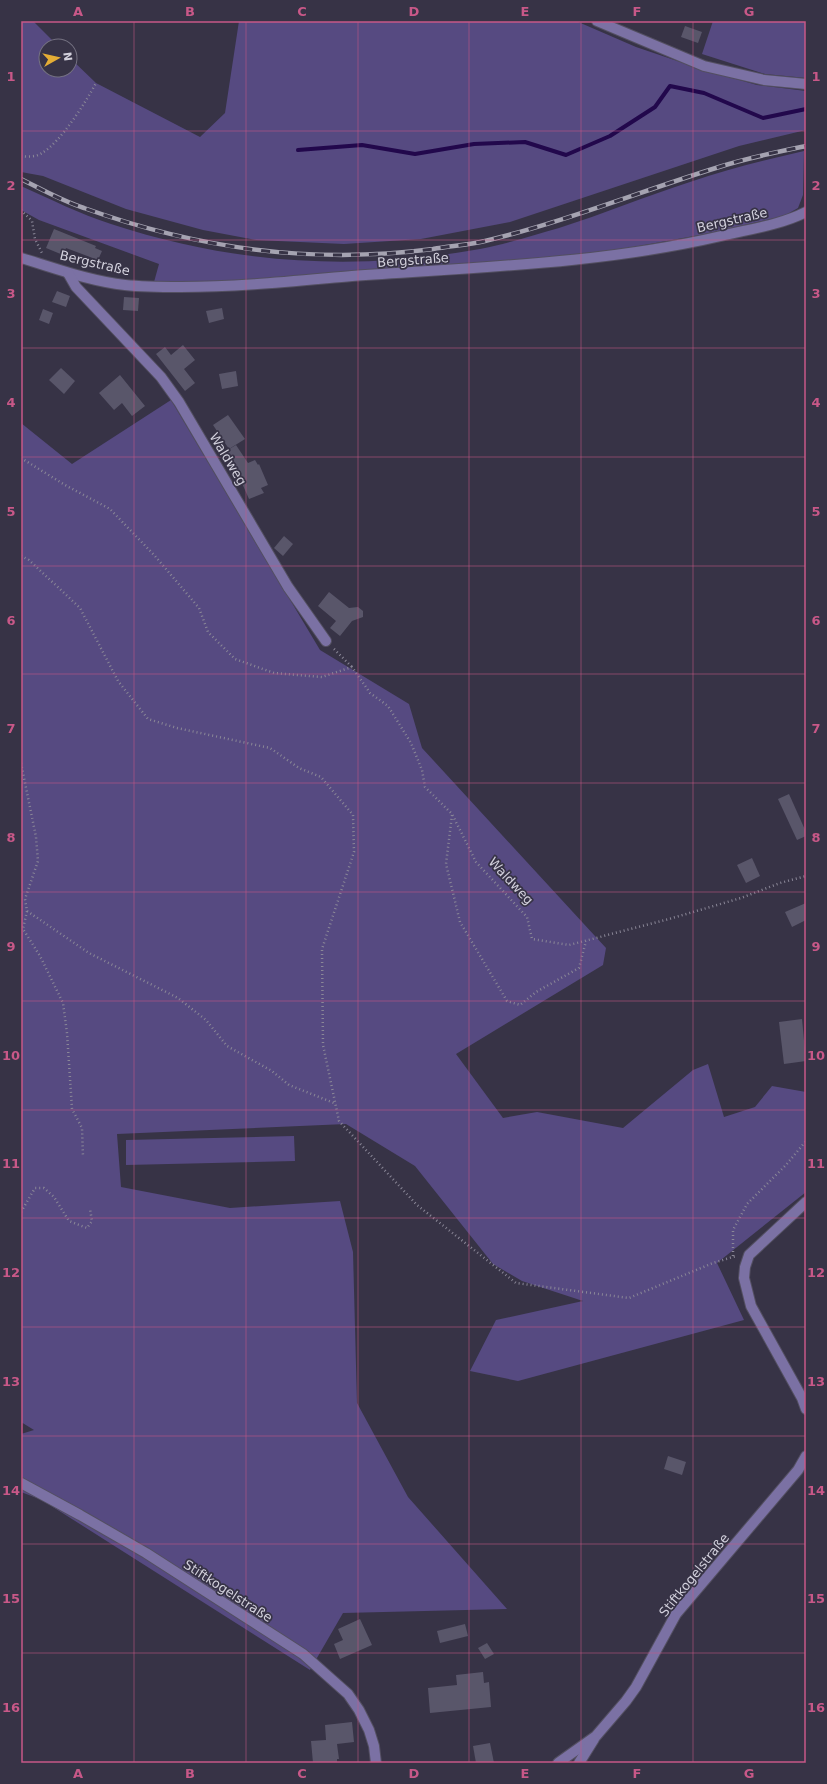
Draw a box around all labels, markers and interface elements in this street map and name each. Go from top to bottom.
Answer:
text: A [73,4,83,19]
text: B [185,4,195,19]
text: C [297,4,307,19]
text: D [409,4,420,19]
text: E [521,4,529,19]
text: F [633,4,641,19]
text: G [744,4,754,19]
north arrow [38,38,78,78]
text: N [60,51,74,62]
text: 1 [6,69,16,84]
text: 1 [811,69,821,84]
text: 2 [6,178,16,193]
text: 2 [811,178,821,193]
street label: Bergstraße [695,205,769,235]
street label: Bergstraße [58,248,132,278]
street label: Bergstraße [377,250,449,270]
text: 3 [6,286,16,301]
text: 3 [811,286,821,301]
text: 4 [6,395,16,410]
text: 4 [811,395,821,410]
street label: Waldweg [206,430,250,488]
text: 5 [6,504,16,519]
text: 5 [811,504,821,519]
text: 6 [6,613,16,628]
text: 6 [811,613,821,628]
text: 7 [6,721,16,736]
text: 7 [811,721,821,736]
text: 8 [6,830,16,845]
text: 8 [811,830,821,845]
street label: Waldweg [485,854,537,908]
text: 9 [6,939,16,954]
text: 9 [811,939,821,954]
text: 10 [2,1048,20,1063]
text: 10 [807,1048,825,1063]
text: 11 [2,1156,20,1171]
text: 11 [807,1156,825,1171]
text: 12 [2,1265,20,1280]
text: 12 [807,1265,825,1280]
text: 13 [2,1374,20,1389]
text: 13 [807,1374,825,1389]
text: 14 [2,1483,20,1498]
text: 14 [807,1483,825,1498]
street label: Stiftkogelstraße [656,1530,732,1620]
street label: Stiftkogelstraße [181,1557,275,1625]
text: 15 [2,1591,20,1606]
text: 15 [807,1591,825,1606]
text: 16 [2,1700,20,1715]
text: 16 [807,1700,825,1715]
text: A [73,1766,83,1781]
text: B [185,1766,195,1781]
text: C [297,1766,307,1781]
text: D [409,1766,420,1781]
text: E [521,1766,529,1781]
text: F [633,1766,641,1781]
text: G [744,1766,754,1781]

